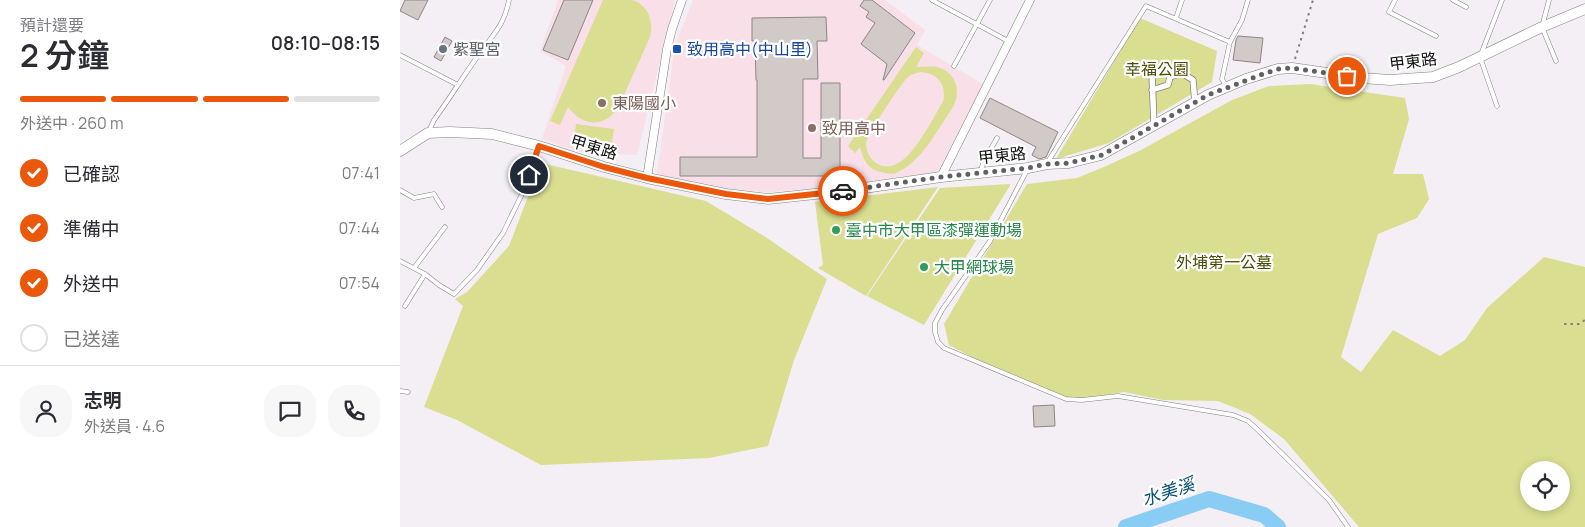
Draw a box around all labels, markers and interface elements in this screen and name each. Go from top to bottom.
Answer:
text: 預計還要 [20,14,84,36]
text: 08:10–08:15 [271,30,380,56]
text: 2 分鐘 [20,33,109,77]
place label: 紫聖宮 [453,38,501,60]
place label: 致用高中(中山里) [687,38,813,60]
marker: 紫聖宮 [437,43,449,55]
marker: 致用高中(中山里) [671,43,683,55]
street label: 甲東路 [1388,47,1438,75]
pin [1326,55,1368,97]
park label: 幸福公園 [1125,58,1189,80]
icon: bag [1333,62,1361,90]
place label: 東陽國小 [612,92,676,114]
marker: 東陽國小 [596,97,608,109]
text: 外送中 · 260 m [20,112,124,134]
place label: 致用高中 [822,117,886,139]
marker: 致用高中 [806,122,818,134]
street label: 甲東路 [568,129,620,165]
street label: 甲東路 [977,142,1027,168]
pin [508,154,550,196]
icon: check [20,159,48,187]
text: 已確認 [63,161,120,187]
icon: home [515,161,543,189]
text: 07:41 [342,162,380,184]
courier [818,166,868,216]
icon: car [829,177,857,205]
icon: check [20,214,48,242]
text: 準備中 [63,216,120,242]
text: 07:44 [338,217,380,239]
place label: 臺中市大甲區漆彈運動場 [846,219,1022,241]
marker: 臺中市大甲區漆彈運動場 [830,224,842,236]
park label: 外埔第一公墓 [1176,251,1272,273]
place label: 大甲網球場 [934,256,1014,278]
marker: 大甲網球場 [918,261,930,273]
icon: check [20,269,48,297]
text: 外送中 [63,271,120,297]
text: 07:54 [339,272,380,294]
text: 已送達 [63,326,120,352]
button: person [20,385,72,437]
button: chat [264,385,316,437]
button: phone [328,385,380,437]
text: 志明 [84,387,122,413]
text: 外送員 · 4.6 [84,415,165,437]
map controls [1520,461,1570,511]
button: locate [1520,461,1570,511]
water label: 水美溪 [1138,470,1200,511]

